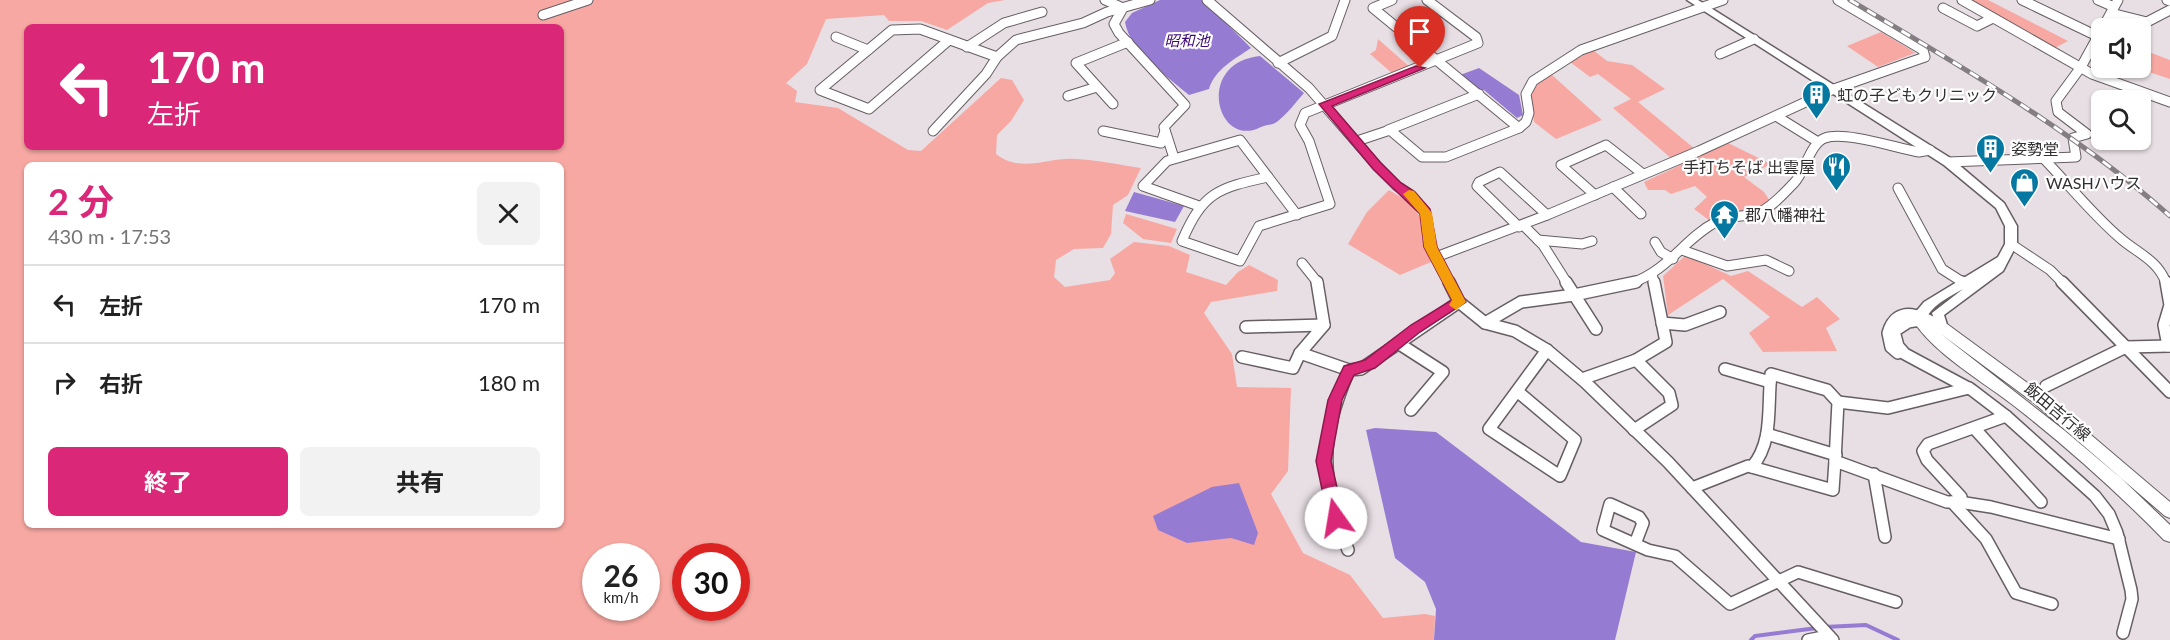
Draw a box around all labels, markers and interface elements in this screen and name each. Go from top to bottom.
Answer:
pin [1394,6,1445,68]
icon: arrive [1403,15,1436,48]
map controls [2091,18,2151,150]
button: sound [2091,18,2151,78]
water label: 昭和池 [1164,31,1211,49]
text: 170 m [147,42,265,92]
icon: left [48,48,126,126]
building icon: 虹の子どもクリニック [1800,78,1832,120]
place label: 虹の子どもクリニック [1837,85,1997,104]
button: search [2091,90,2151,150]
text: 左折 [147,97,201,130]
building icon: 姿勢堂 [1974,132,2006,174]
place label: 姿勢堂 [2011,139,2059,158]
restaurant icon: 手打ちそば 出雲屋 [1820,150,1852,192]
place label: 手打ちそば 出雲屋 [1683,157,1815,176]
shop icon: WASHハウス [2009,166,2041,208]
place label: WASHハウス [2046,173,2142,192]
text: 2 分 [48,179,114,223]
button: close [477,182,540,245]
temple icon: 郡八幡神社 [1708,198,1740,240]
place label: 郡八幡神社 [1745,205,1825,224]
text: 430 m · 17:53 [48,224,171,248]
icon: left [48,288,81,321]
text: 170 m [478,291,540,318]
text: 左折 [99,292,143,319]
icon: right [48,366,81,399]
text: 180 m [478,369,540,396]
text: 右折 [99,370,143,397]
street label: 飯田吉行線 [2021,378,2095,444]
button: 終了 [48,447,288,516]
button: 共有 [300,447,540,516]
position arrow [1304,486,1368,550]
speed limit sign: 30 [672,543,750,621]
text: 26 [604,557,638,593]
text: km/h [603,588,639,606]

